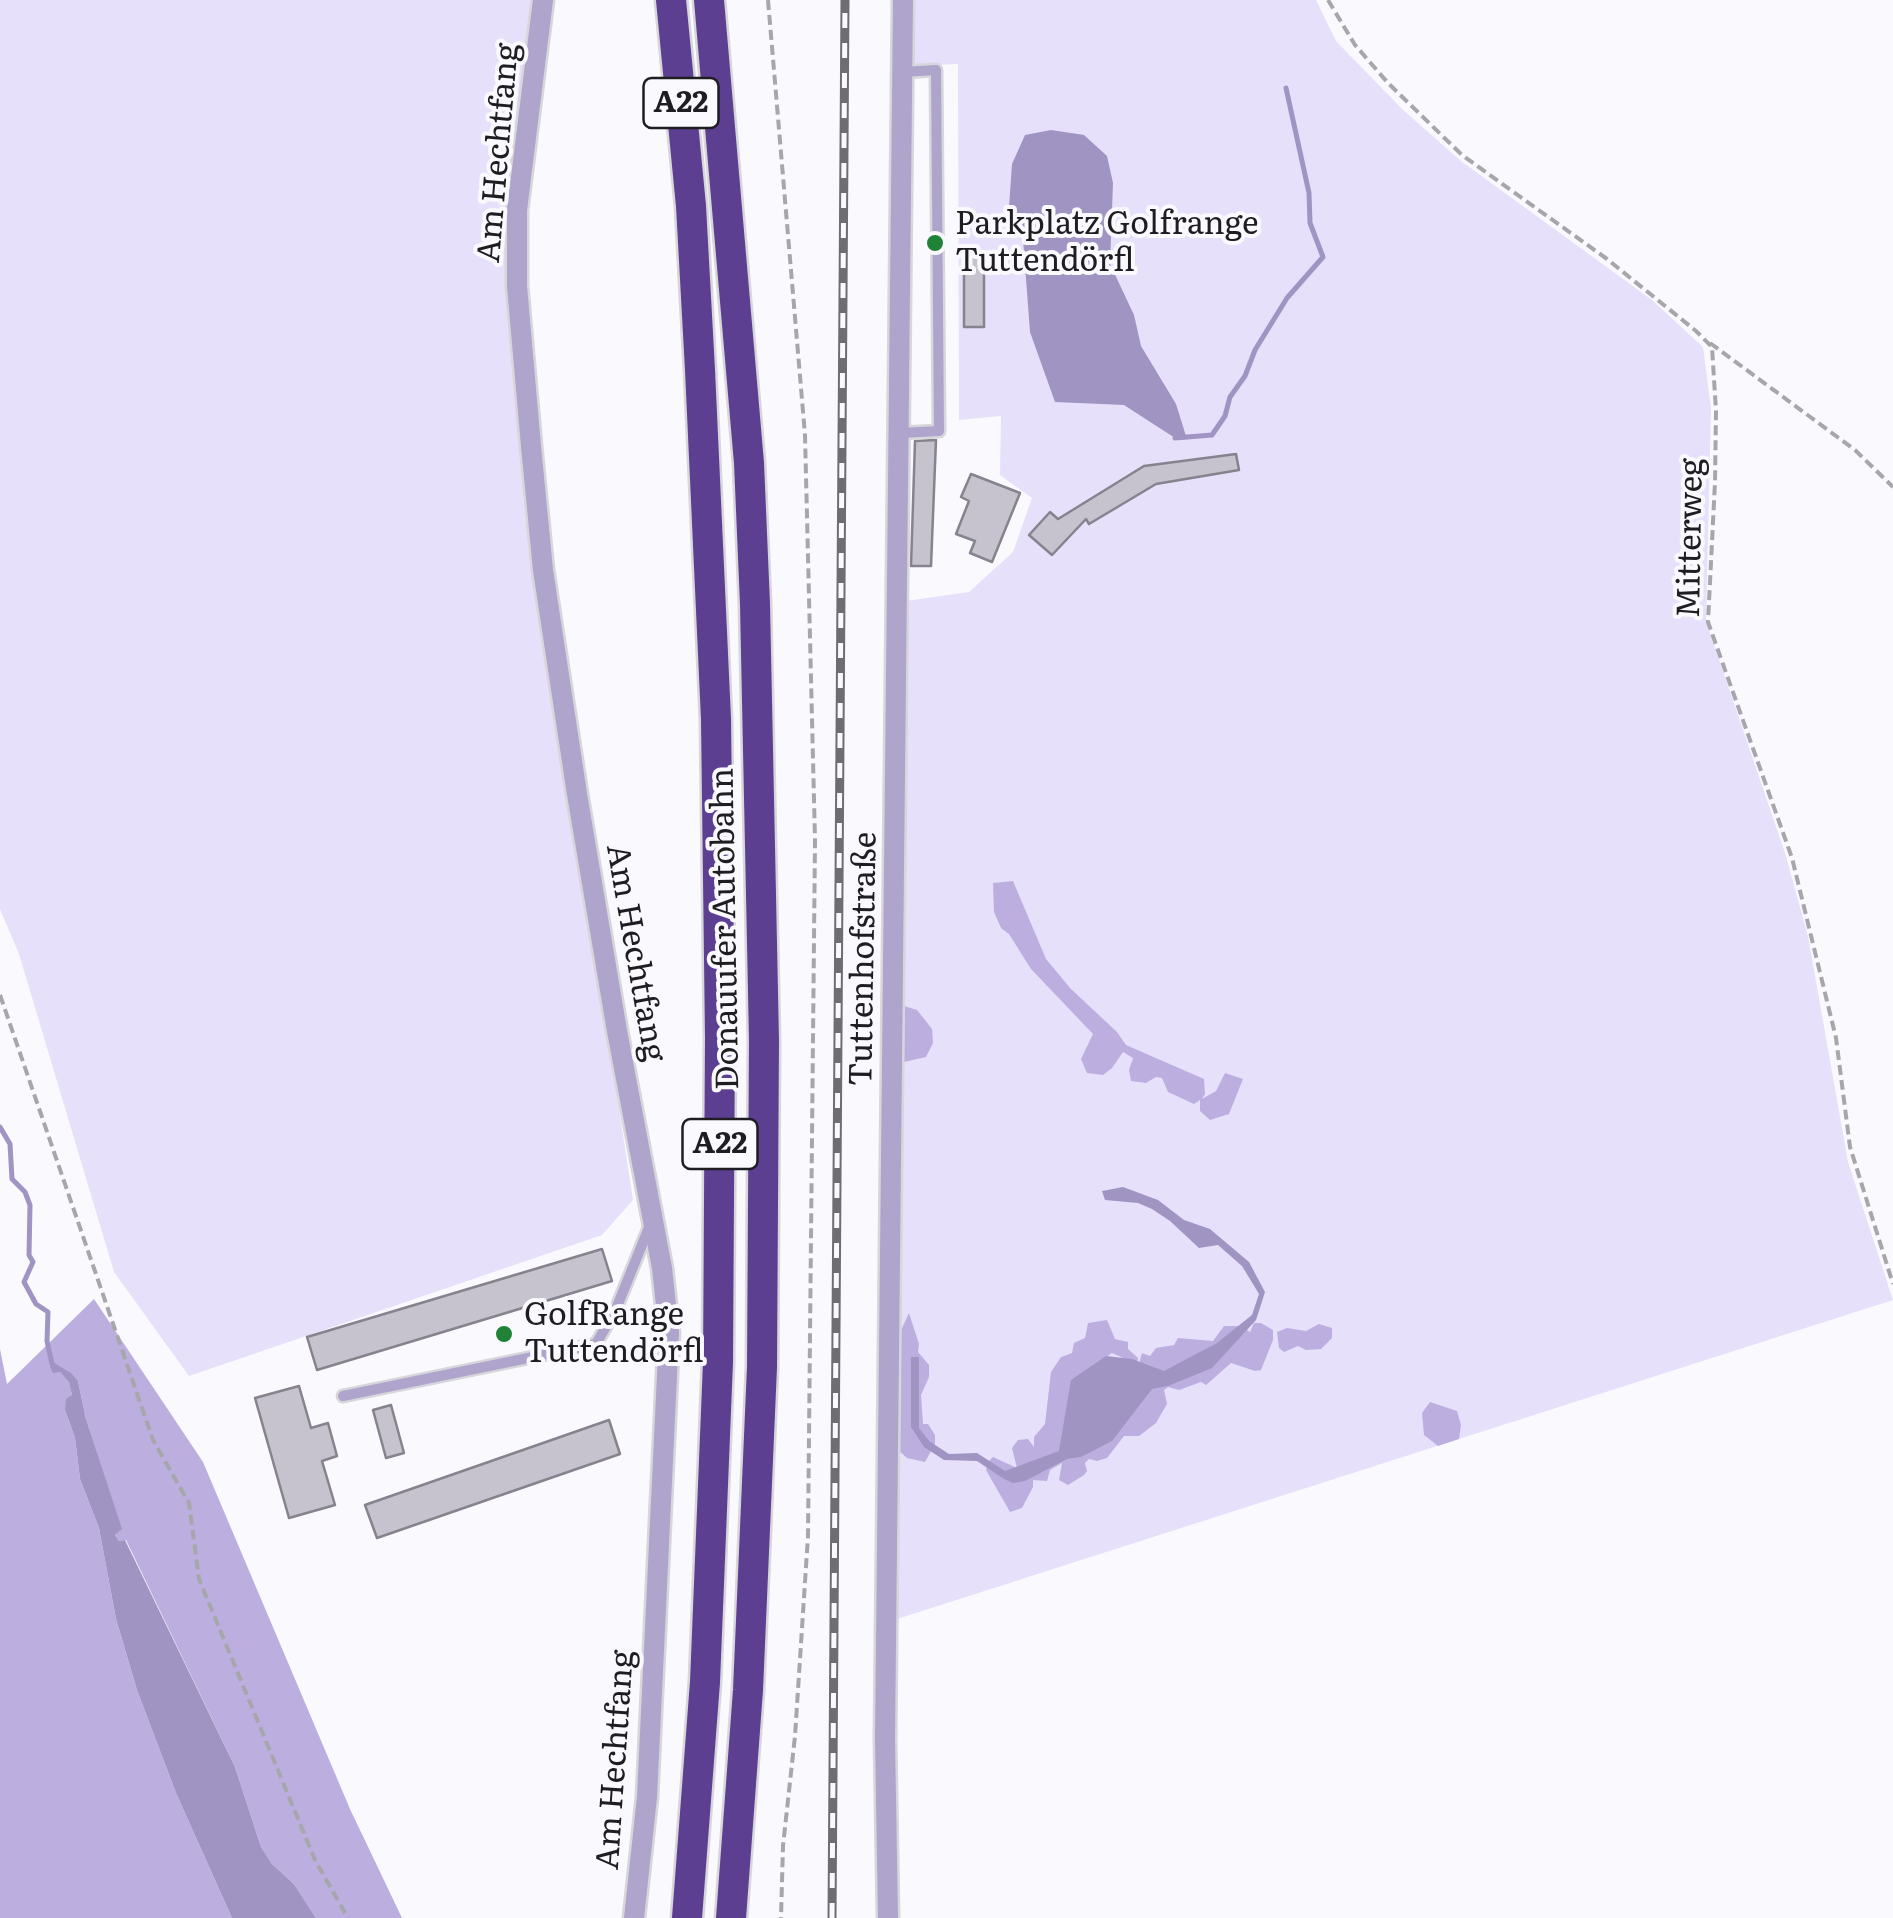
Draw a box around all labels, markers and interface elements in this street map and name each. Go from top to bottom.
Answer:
street label: Am Hechtfang [470,42,528,264]
road number: A22 [644,78,718,128]
place label: Parkplatz Golfrange Tuttendörfl [955,206,1259,281]
marker: Parkplatz Golfrange Tuttendörfl [924,232,946,254]
street label: Mitterweg [1670,458,1712,618]
street label: Donauufer Autobahn [704,768,748,1090]
street label: Tuttenhofstraße [843,832,885,1086]
street label: Am Hechtfang [597,841,673,1065]
road number: A22 [682,1119,758,1169]
place label: GolfRange Tuttendörfl [524,1297,703,1372]
marker: GolfRange Tuttendörfl [493,1323,515,1345]
street label: Am Hechtfang [589,1649,643,1871]

